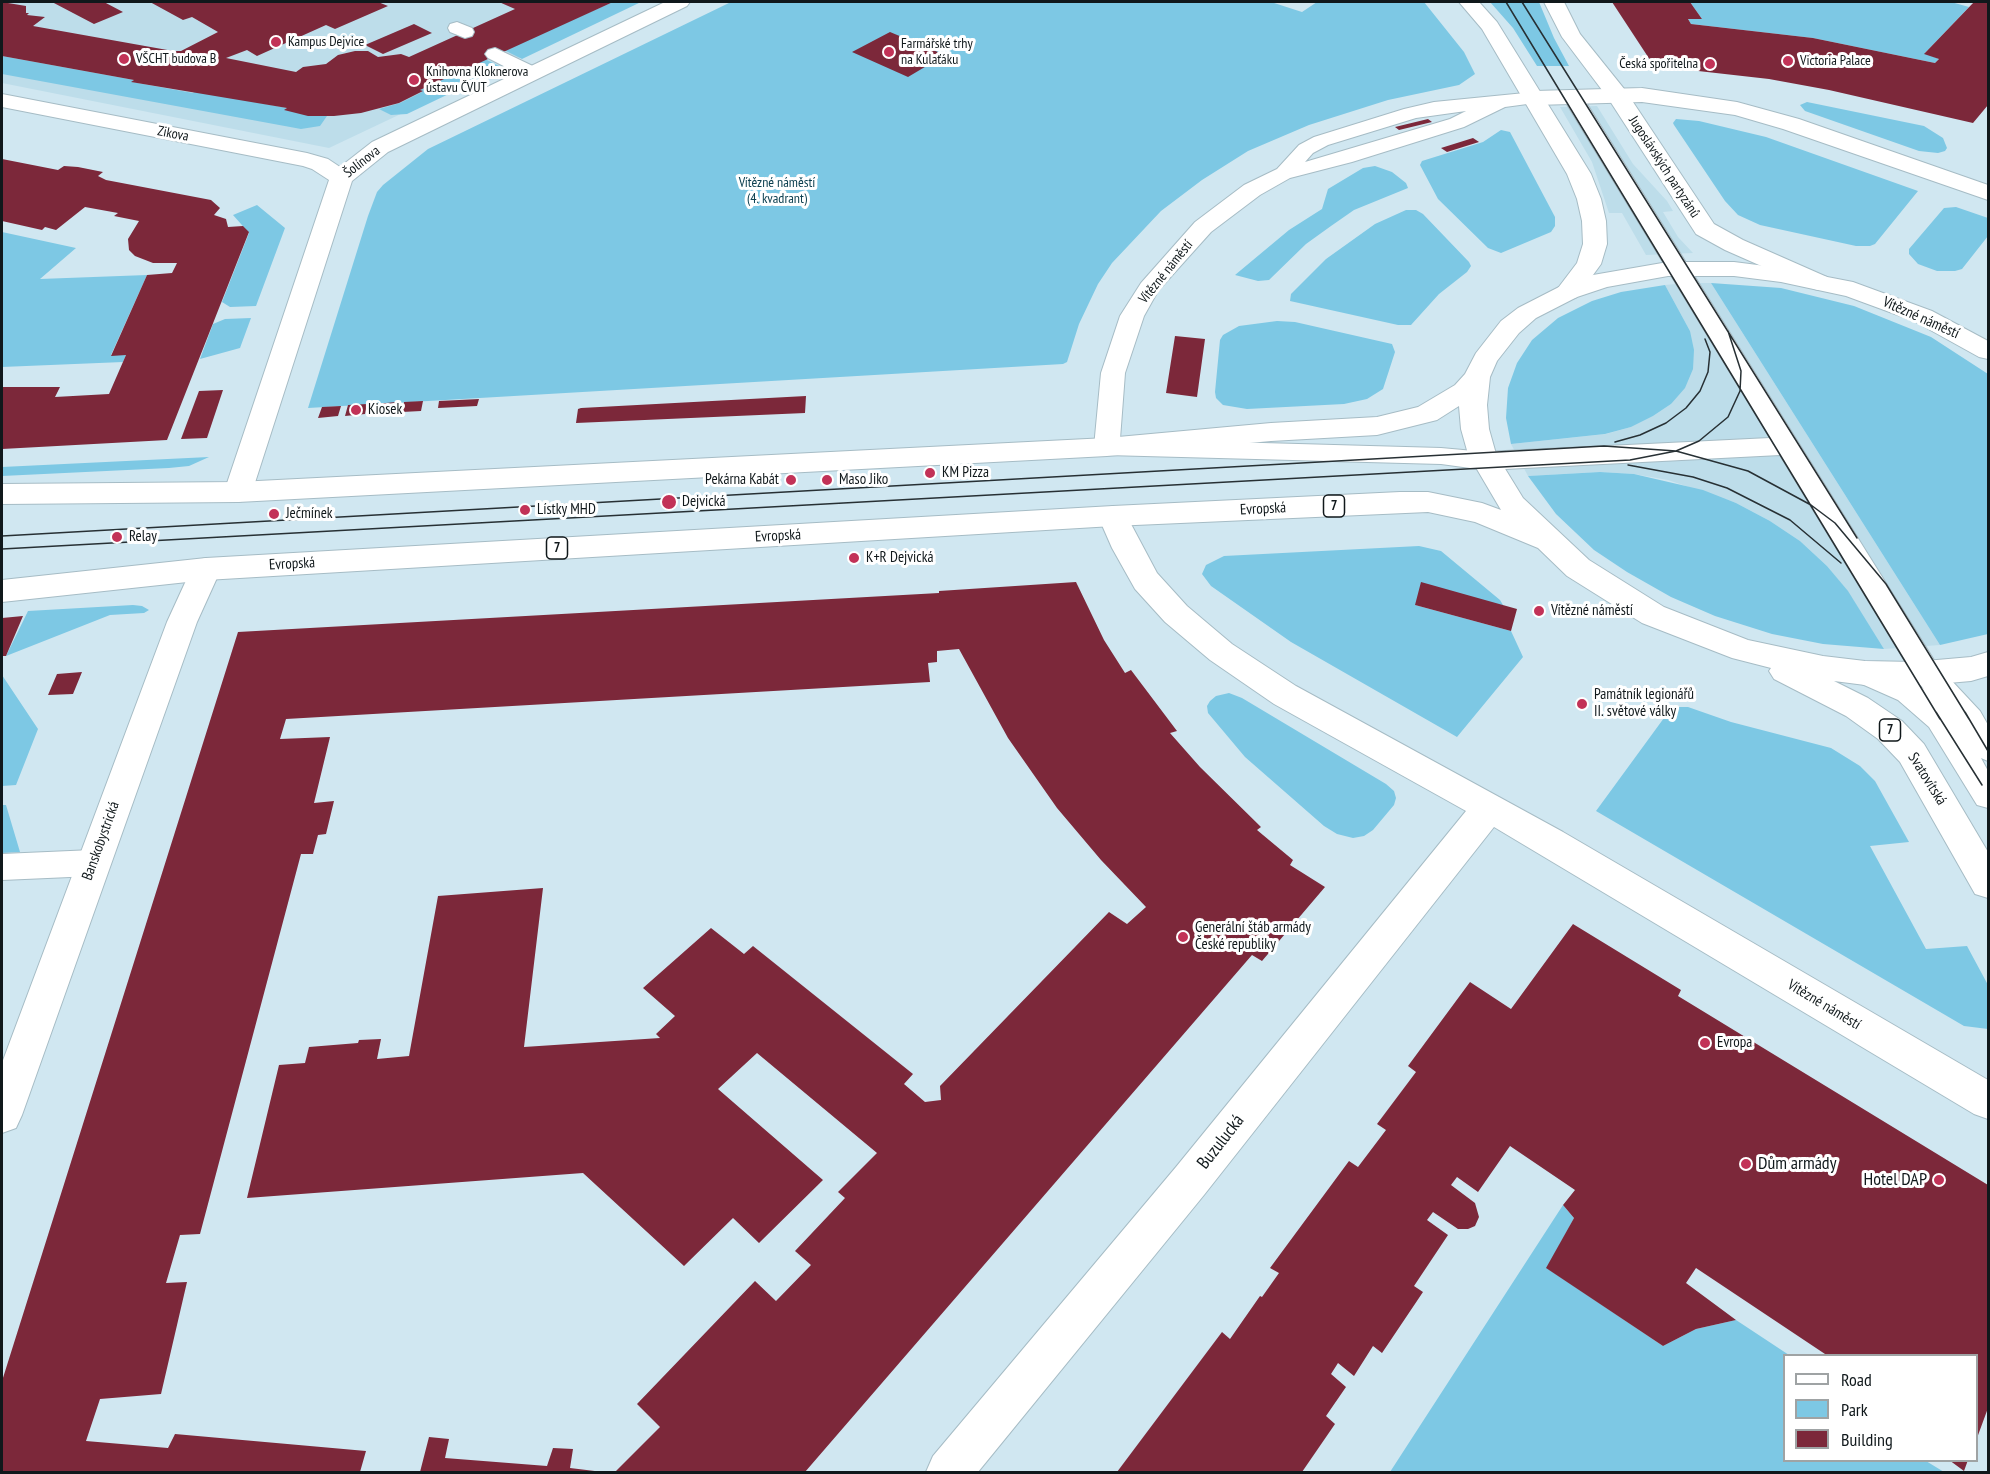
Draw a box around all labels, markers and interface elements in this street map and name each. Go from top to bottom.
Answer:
place label: Kampus Dejvice [288,34,364,50]
marker: Kampus Dejvice [269,35,283,49]
place label: Farmářské trhy na Kulaťáku [901,36,973,68]
marker: Farmářské trhy na Kulaťáku [882,45,896,59]
place label: VŠCHT budova B [136,51,216,67]
marker: VŠCHT budova B [117,52,131,66]
place label: Victoria Palace [1800,53,1871,69]
marker: Victoria Palace [1781,54,1795,68]
place label: Česká spořitelna [1619,56,1698,72]
marker: Česká spořitelna [1703,57,1717,71]
place label: Knihovna Kloknerova ústavu ČVUT [426,64,528,96]
marker: Knihovna Kloknerova ústavu ČVUT [407,73,421,87]
street label: Jugoslávských partyzánů [1625,113,1703,221]
street label: Zikova [156,123,190,145]
street label: Šolínova [341,143,383,181]
park label: Vítězné náměstí (4. kvadrant) [739,175,815,208]
street label: Vítězné náměstí [1135,237,1197,307]
street label: Vítězné náměstí [1880,293,1962,343]
place label: Kiosek [368,401,402,419]
marker: Kiosek [349,403,363,417]
place label: KM Pizza [942,464,989,482]
marker: KM Pizza [923,466,937,480]
place label: Pekárna Kabát [705,471,779,489]
place label: Maso Jiko [839,471,888,489]
marker: Pekárna Kabát [784,473,798,487]
marker: Maso Jiko [820,473,834,487]
marker: Dejvická [660,493,678,511]
place label: Dejvická [682,493,726,511]
road number: 7 [1324,495,1344,517]
street label: Evropská [1239,499,1287,519]
place label: Lístky MHD [537,501,596,519]
marker: Lístky MHD [518,503,532,517]
place label: Ječmínek [286,505,333,523]
marker: Ječmínek [267,507,281,521]
street label: Evropská [754,526,802,546]
place label: Relay [129,528,157,546]
marker: Relay [110,530,124,544]
road number: 7 [546,537,568,559]
place label: K+R Dejvická [866,549,934,567]
marker: K+R Dejvická [847,551,861,565]
street label: Evropská [268,554,316,574]
place label: Vítězné náměstí [1551,602,1633,620]
marker: Vítězné náměstí [1532,604,1546,618]
place label: Památník legionářů II. světové války [1594,686,1694,721]
marker: Památník legionářů II. světové války [1575,697,1589,711]
road number: 7 [1880,719,1900,741]
street label: Svatovítská [1904,749,1950,809]
street label: Banskobystrická [78,799,124,883]
place label: Generální štáb armády České republiky [1195,919,1311,954]
marker: Generální štáb armády České republiky [1176,930,1190,944]
street label: Vítězné náměstí [1784,976,1864,1034]
place label: Evropa [1717,1034,1752,1052]
marker: Evropa [1698,1036,1712,1050]
street label: Buzulucká [1193,1110,1249,1174]
place label: Dům armády [1758,1153,1836,1175]
marker: Dům armády [1739,1157,1753,1171]
place label: Hotel DAP [1864,1169,1927,1191]
marker: Hotel DAP [1932,1173,1946,1187]
legend [1783,1354,1978,1462]
text: Road [1841,1368,1872,1391]
text: Park [1841,1398,1868,1421]
text: Building [1841,1428,1893,1451]

